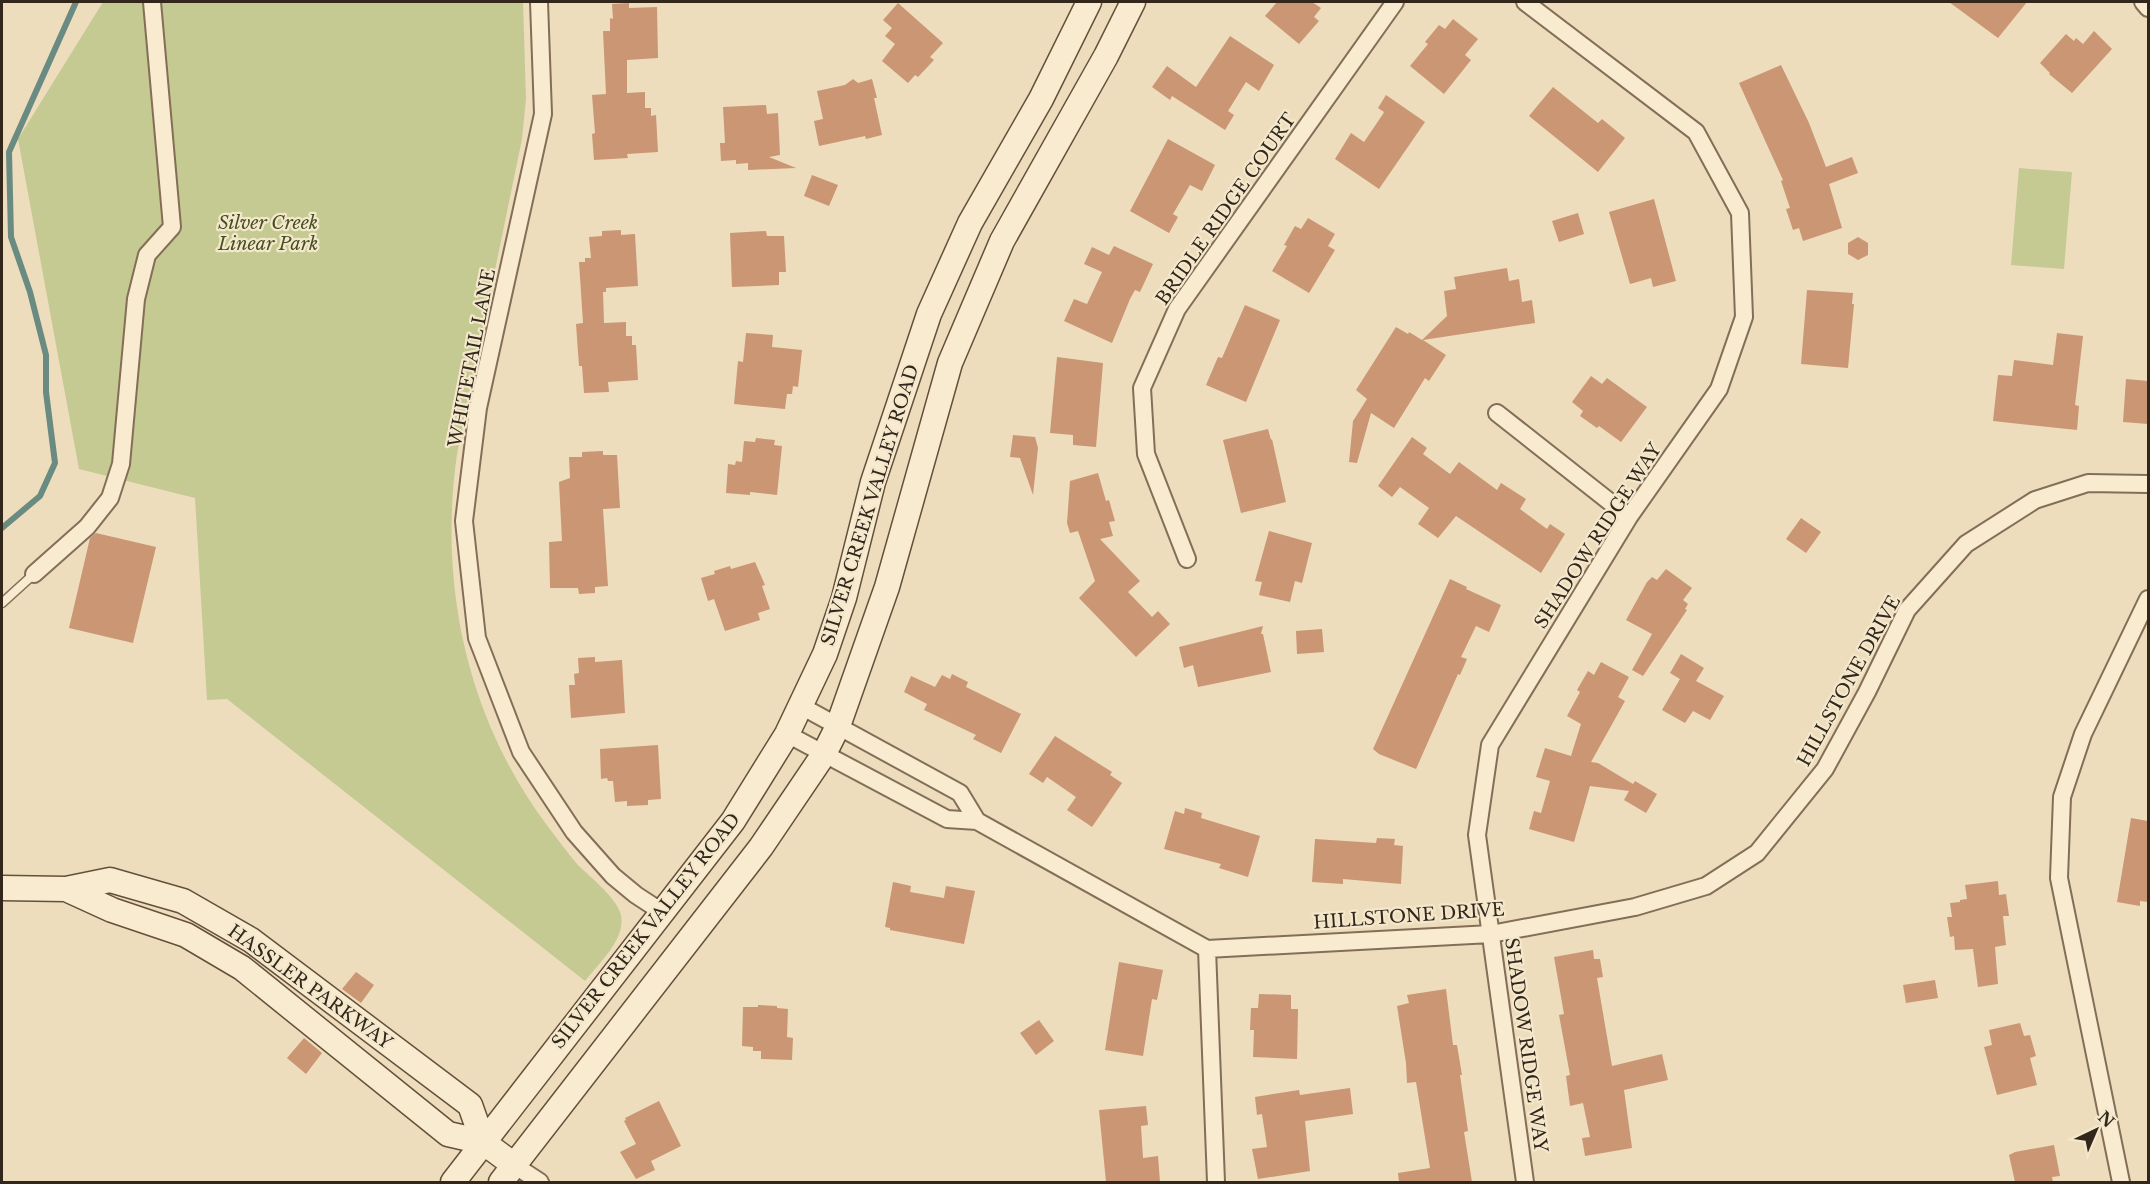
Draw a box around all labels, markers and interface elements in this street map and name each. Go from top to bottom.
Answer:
street label: BRIDLE RIDGE COURT [1151,109,1301,309]
park label: Silver Creek Linear Park [217,212,318,255]
street label: WHITETAIL LANE [444,267,500,450]
street label: SILVER CREEK VALLEY ROAD [817,362,923,648]
street label: SHADOW RIDGE WAY [1530,438,1667,633]
street label: HILLSTONE DRIVE [1793,592,1905,770]
street label: SILVER CREEK VALLEY ROAD [547,809,745,1053]
street label: HILLSTONE DRIVE [1313,898,1505,934]
street label: HASSLER PARKWAY [224,920,397,1055]
street label: SHADOW RIDGE WAY [1500,936,1552,1155]
north arrow [2066,1100,2126,1160]
text: N [2094,1107,2119,1132]

